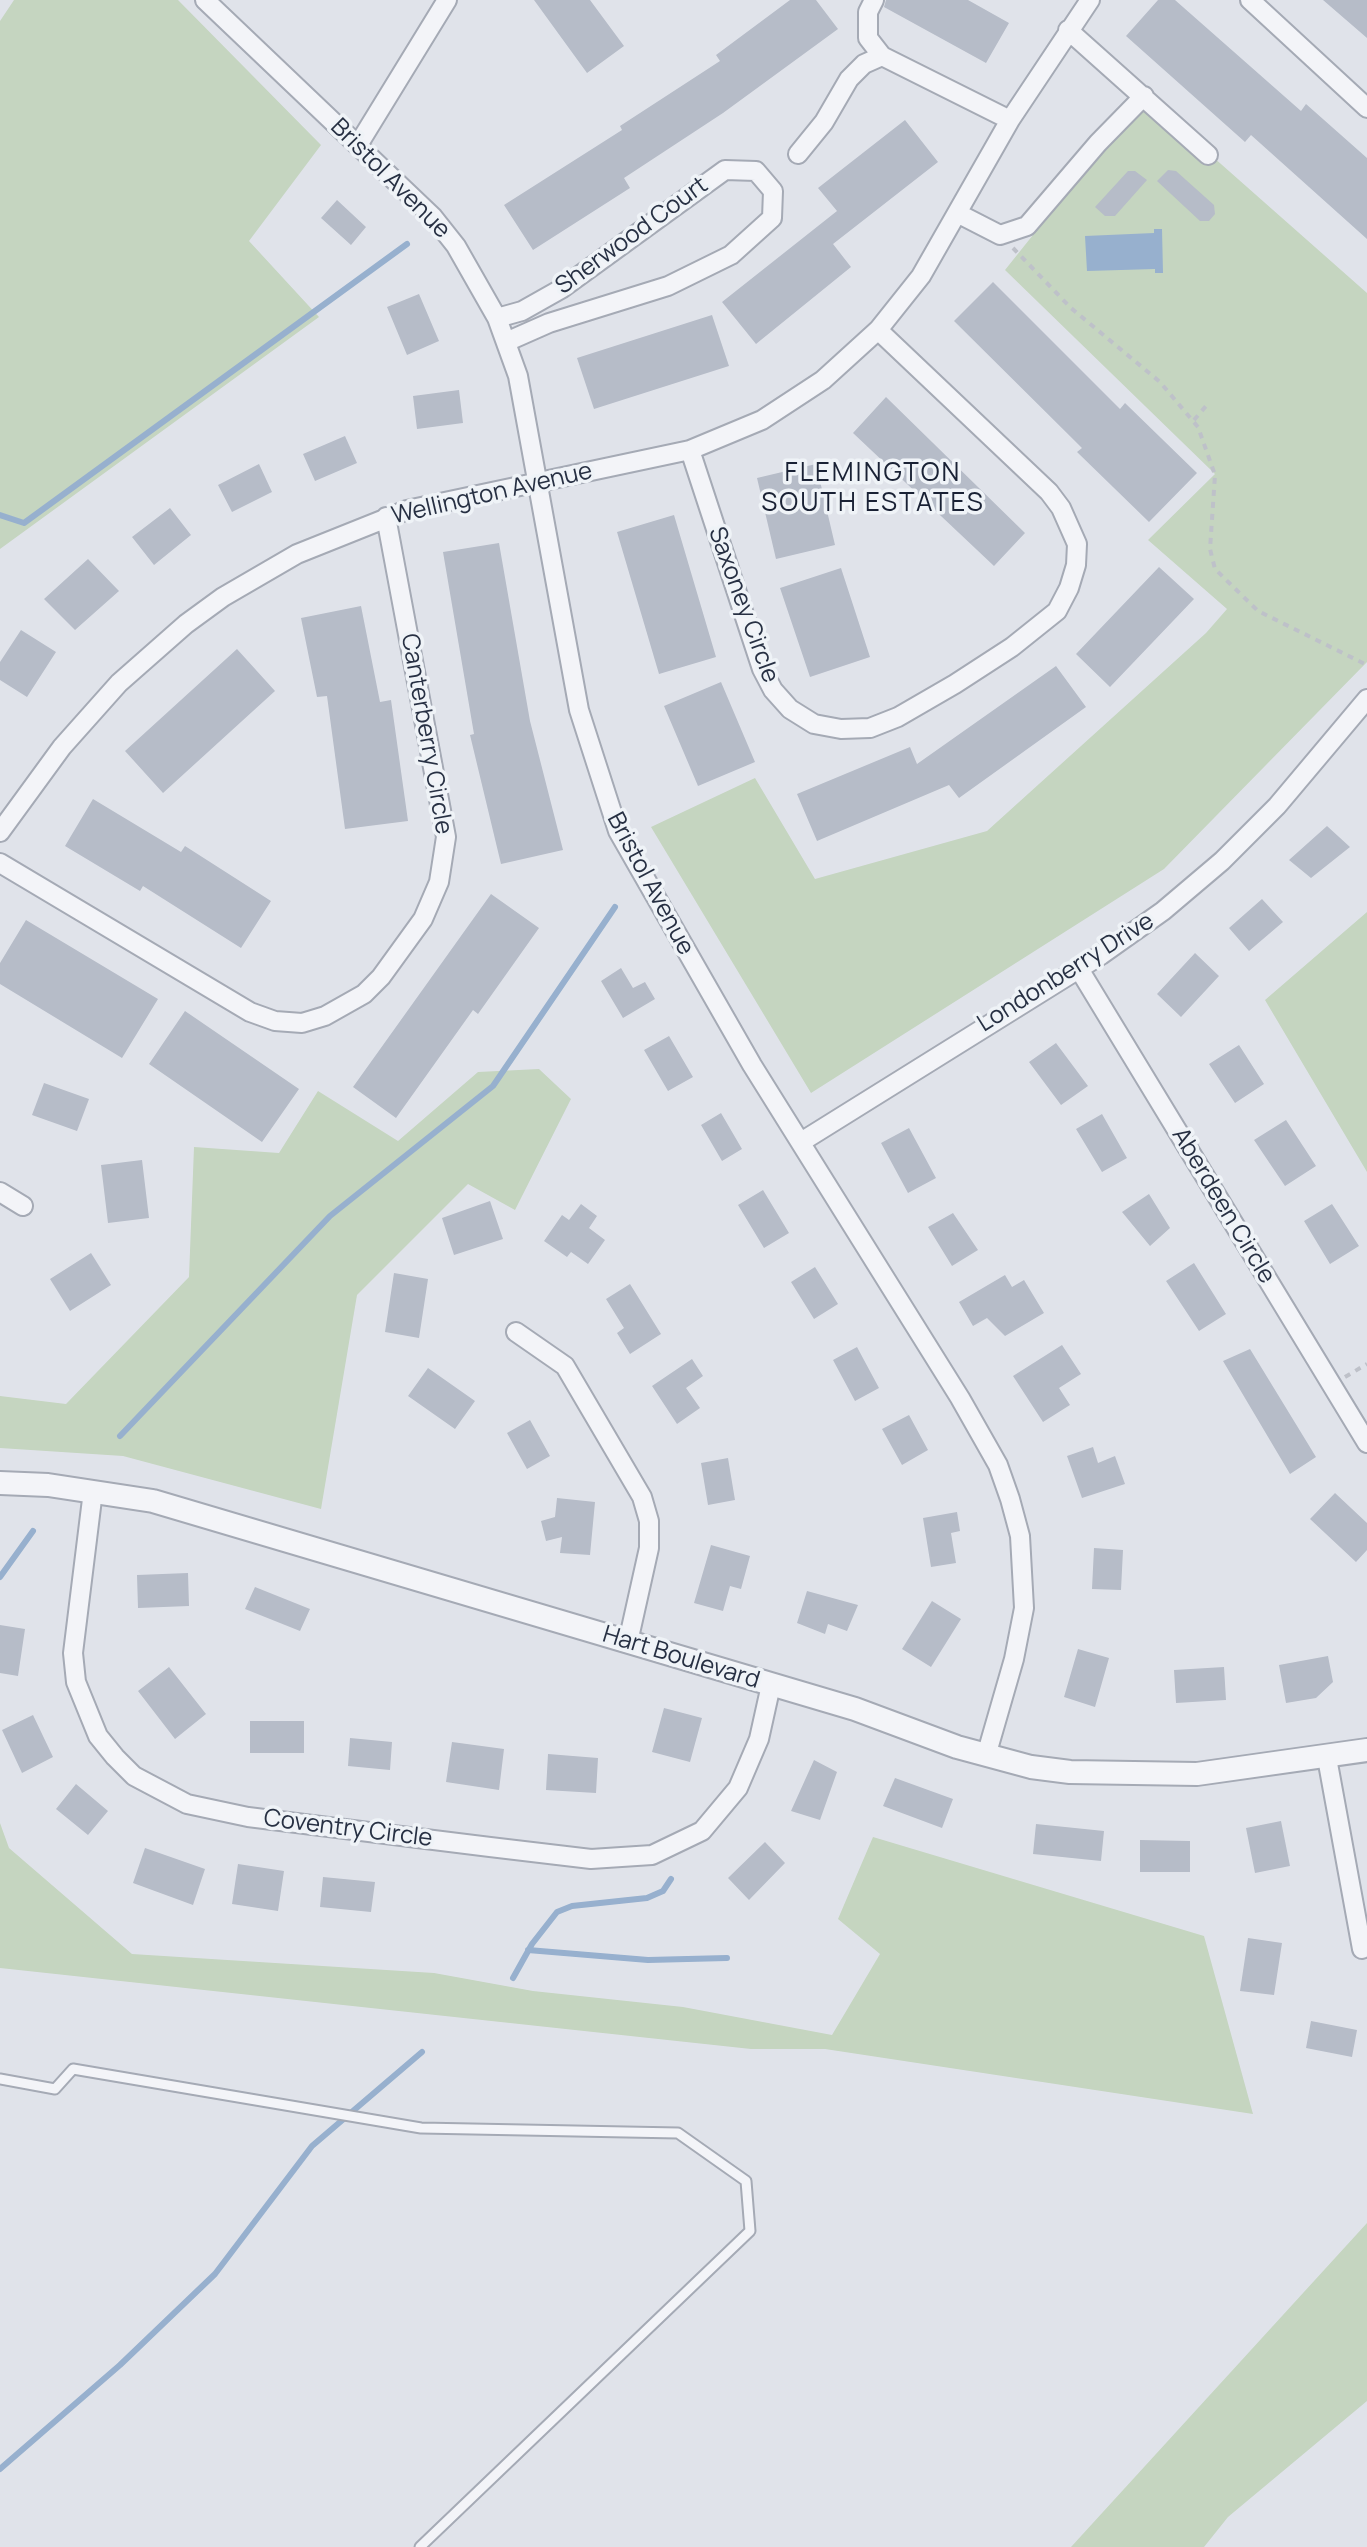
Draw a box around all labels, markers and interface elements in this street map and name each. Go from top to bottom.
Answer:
street label: Bristol Avenue [324,113,456,245]
street label: Sherwood Court [550,171,714,301]
street label: Wellington Avenue [389,457,595,531]
district label: FLEMINGTON SOUTH ESTATES [761,458,985,520]
street label: Saxoney Circle [701,523,785,687]
street label: Canterberry Circle [394,631,458,837]
street label: Bristol Avenue [600,808,700,960]
street label: Londonberry Drive [973,907,1159,1039]
street label: Aberdeen Circle [1165,1123,1281,1289]
street label: Hart Boulevard [599,1620,763,1696]
street label: Coventry Circle [262,1804,434,1854]

